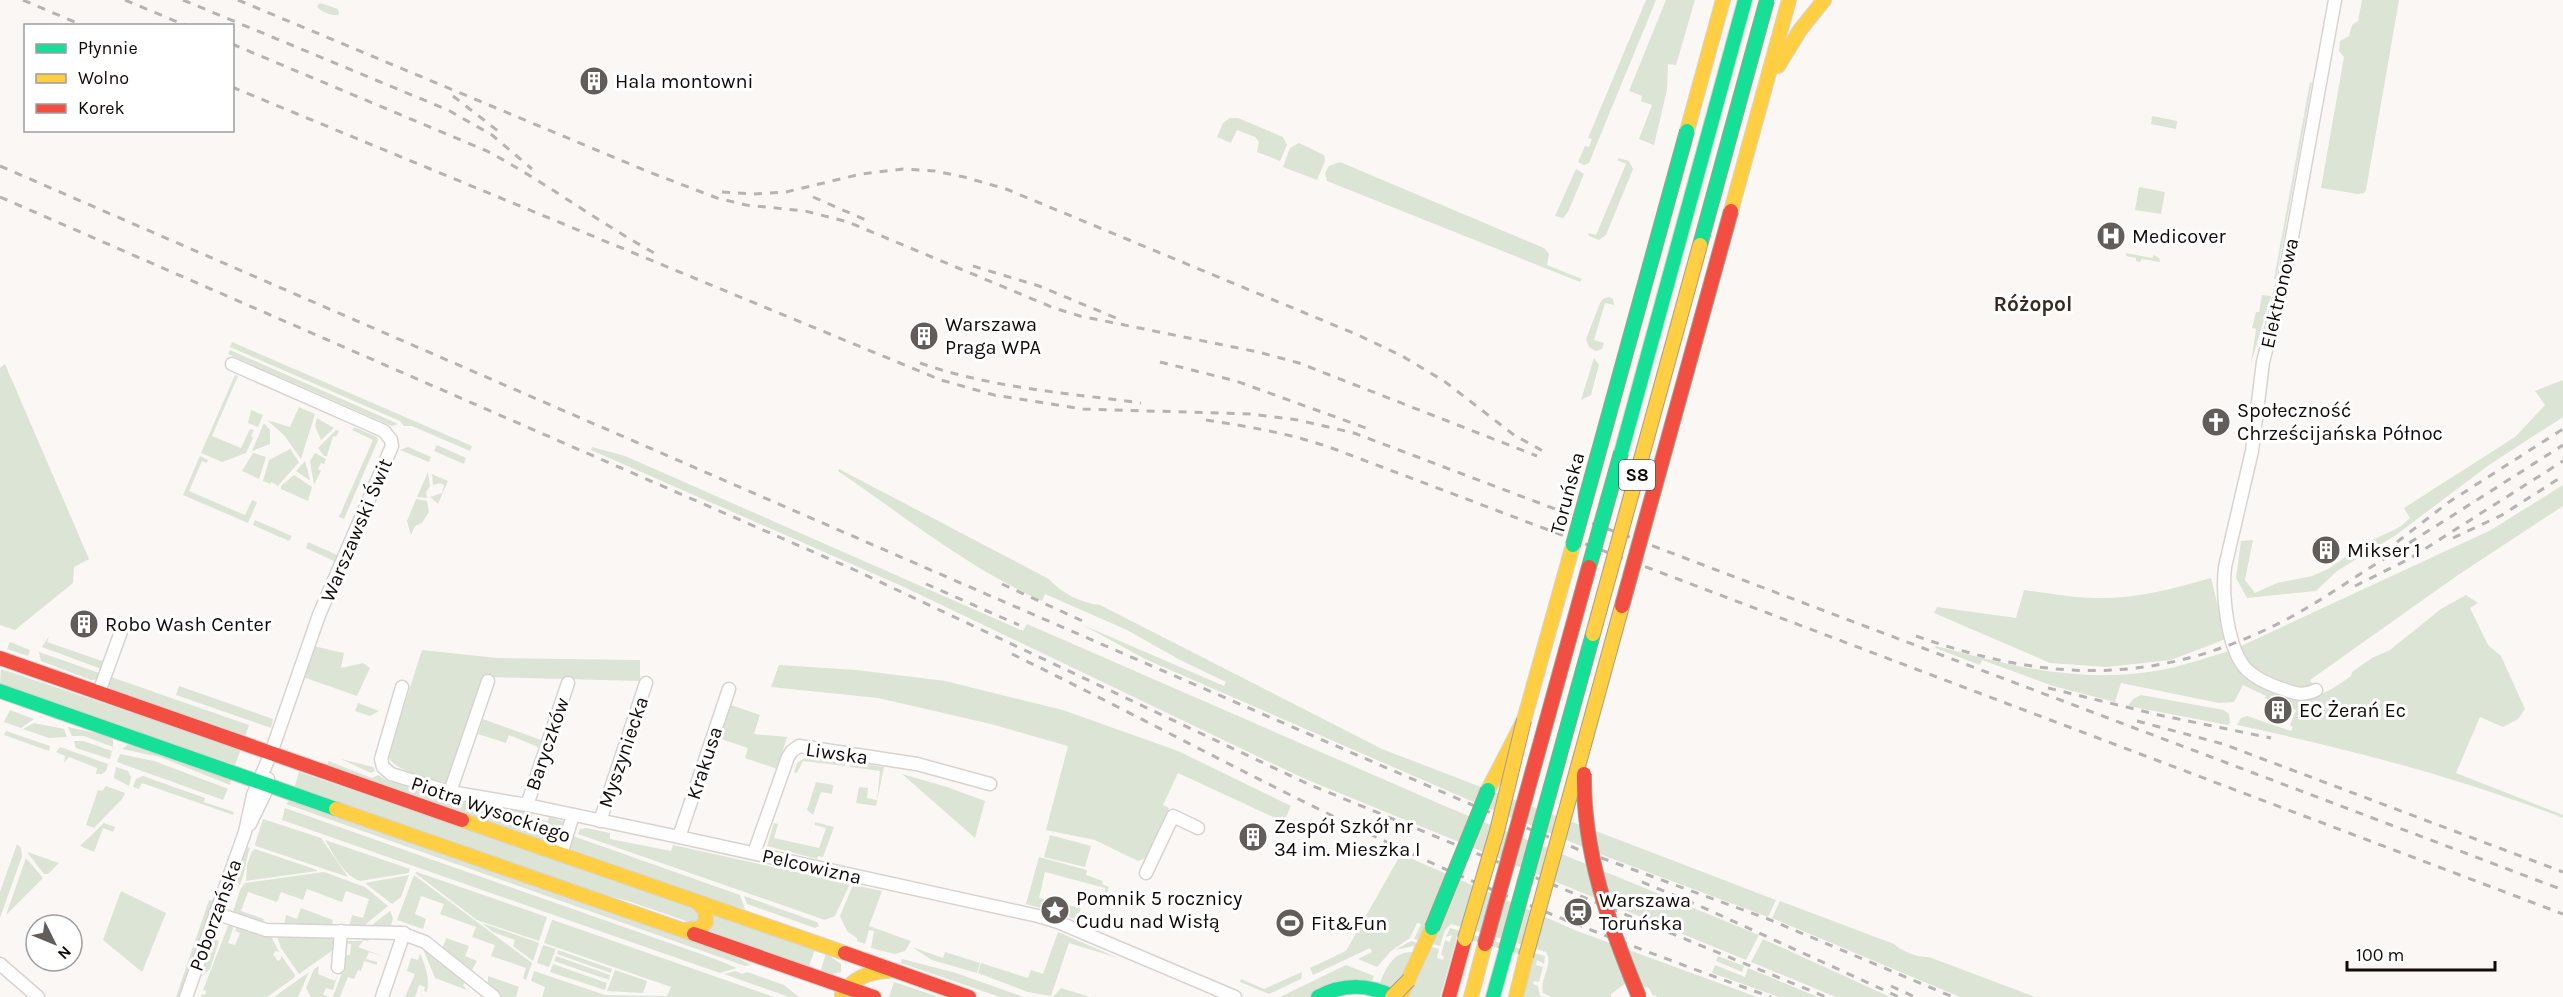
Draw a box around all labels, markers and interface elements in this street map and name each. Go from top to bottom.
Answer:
legend [24,24,234,132]
text: Płynnie [78,37,138,59]
building icon: Hala montowni [578,65,610,97]
text: Wolno [78,67,129,89]
place label: Hala montowni [615,70,753,93]
text: Korek [78,97,125,119]
hospital icon: Medicover [2095,220,2127,252]
place label: Medicover [2132,225,2227,248]
street label: Elektronowa [2256,236,2303,351]
district label: Różopol [1994,292,2072,316]
place label: Warszawa Praga WPA [945,313,1041,359]
building icon: Warszawa Praga WPA [908,320,940,352]
place label: Społeczność Chrześcijańska Północ [2237,399,2443,445]
church icon: Społeczność Chrześcijańska Północ [2200,406,2232,438]
street label: Toruńska [1546,450,1589,536]
street label: Warszawski Świt [315,454,397,605]
road number: S8 [1619,460,1655,490]
building icon: Mikser 1 [2310,534,2342,566]
place label: Mikser 1 [2347,539,2421,562]
building icon: Robo Wash Center [68,608,100,640]
place label: Robo Wash Center [105,613,272,636]
street label: Myszyniecka [594,693,653,811]
street label: Baryczków [521,694,574,794]
building icon: EC Żerań Ec [2262,694,2294,726]
place label: EC Żerań Ec [2299,699,2406,722]
street label: Krakusa [682,724,727,803]
street label: Liwska [804,738,870,769]
street label: Piotra Wysockiego [408,771,574,848]
place label: Zespół Szkół nr 34 im. Mieszka I [1274,815,1421,861]
building icon: Zespół Szkół nr 34 im. Mieszka I [1237,821,1269,853]
street label: Pelcowizna [760,844,864,889]
street label: Poborzańska [185,856,246,974]
place label: Pomnik 5 rocznicy Cudu nad Wisłą [1076,887,1242,933]
place label: Warszawa Toruńska [1599,889,1691,935]
place icon: Pomnik 5 rocznicy Cudu nad Wisłą [1039,894,1071,926]
station icon: Warszawa Toruńska [1562,896,1594,928]
sports icon: Fit&Fun [1274,907,1306,939]
place label: Fit&Fun [1311,912,1387,935]
north arrow [24,913,84,973]
scale bar [2347,934,2496,972]
text: N [54,942,75,964]
text: 100 m [2356,944,2404,966]

